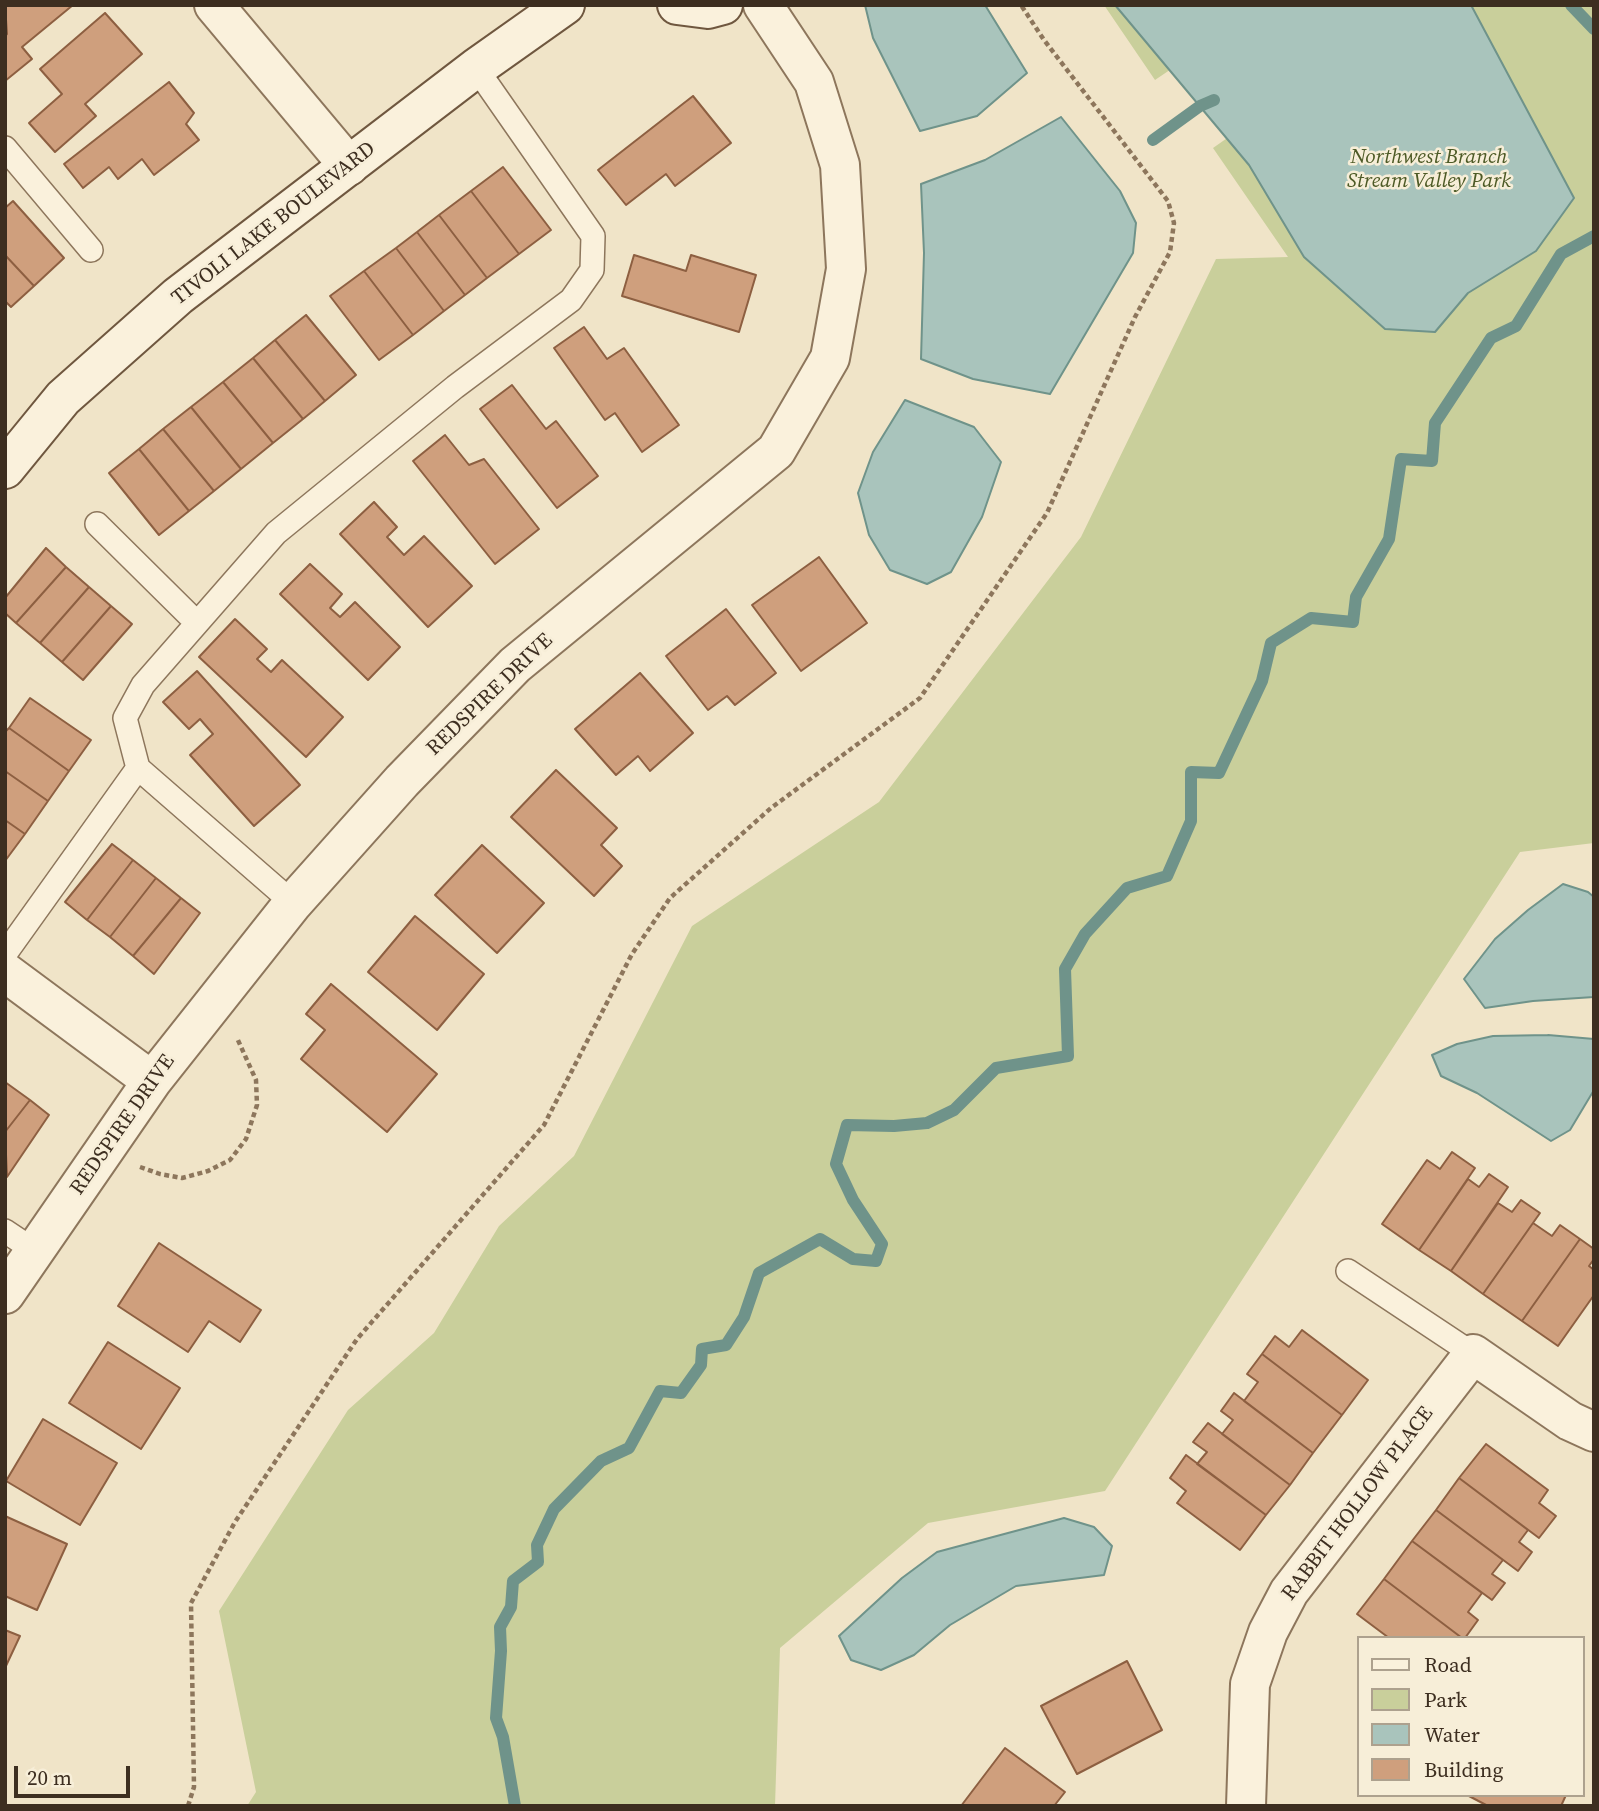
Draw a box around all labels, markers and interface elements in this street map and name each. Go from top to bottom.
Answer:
street label: TIVOLI LAKE BOULEVARD [167,137,381,311]
park label: Northwest Branch Stream Valley Park [1347,145,1511,195]
street label: REDSPIRE DRIVE [422,628,558,762]
street label: REDSPIRE DRIVE [65,1050,181,1200]
street label: RABBIT HOLLOW PLACE [1277,1402,1439,1606]
legend [1358,1636,1585,1797]
text: Road [1424,1650,1472,1679]
text: Park [1424,1685,1467,1714]
text: Water [1424,1720,1480,1749]
scale bar [18,1752,133,1796]
text: Building [1424,1755,1503,1784]
text: 20 m [27,1763,72,1792]

